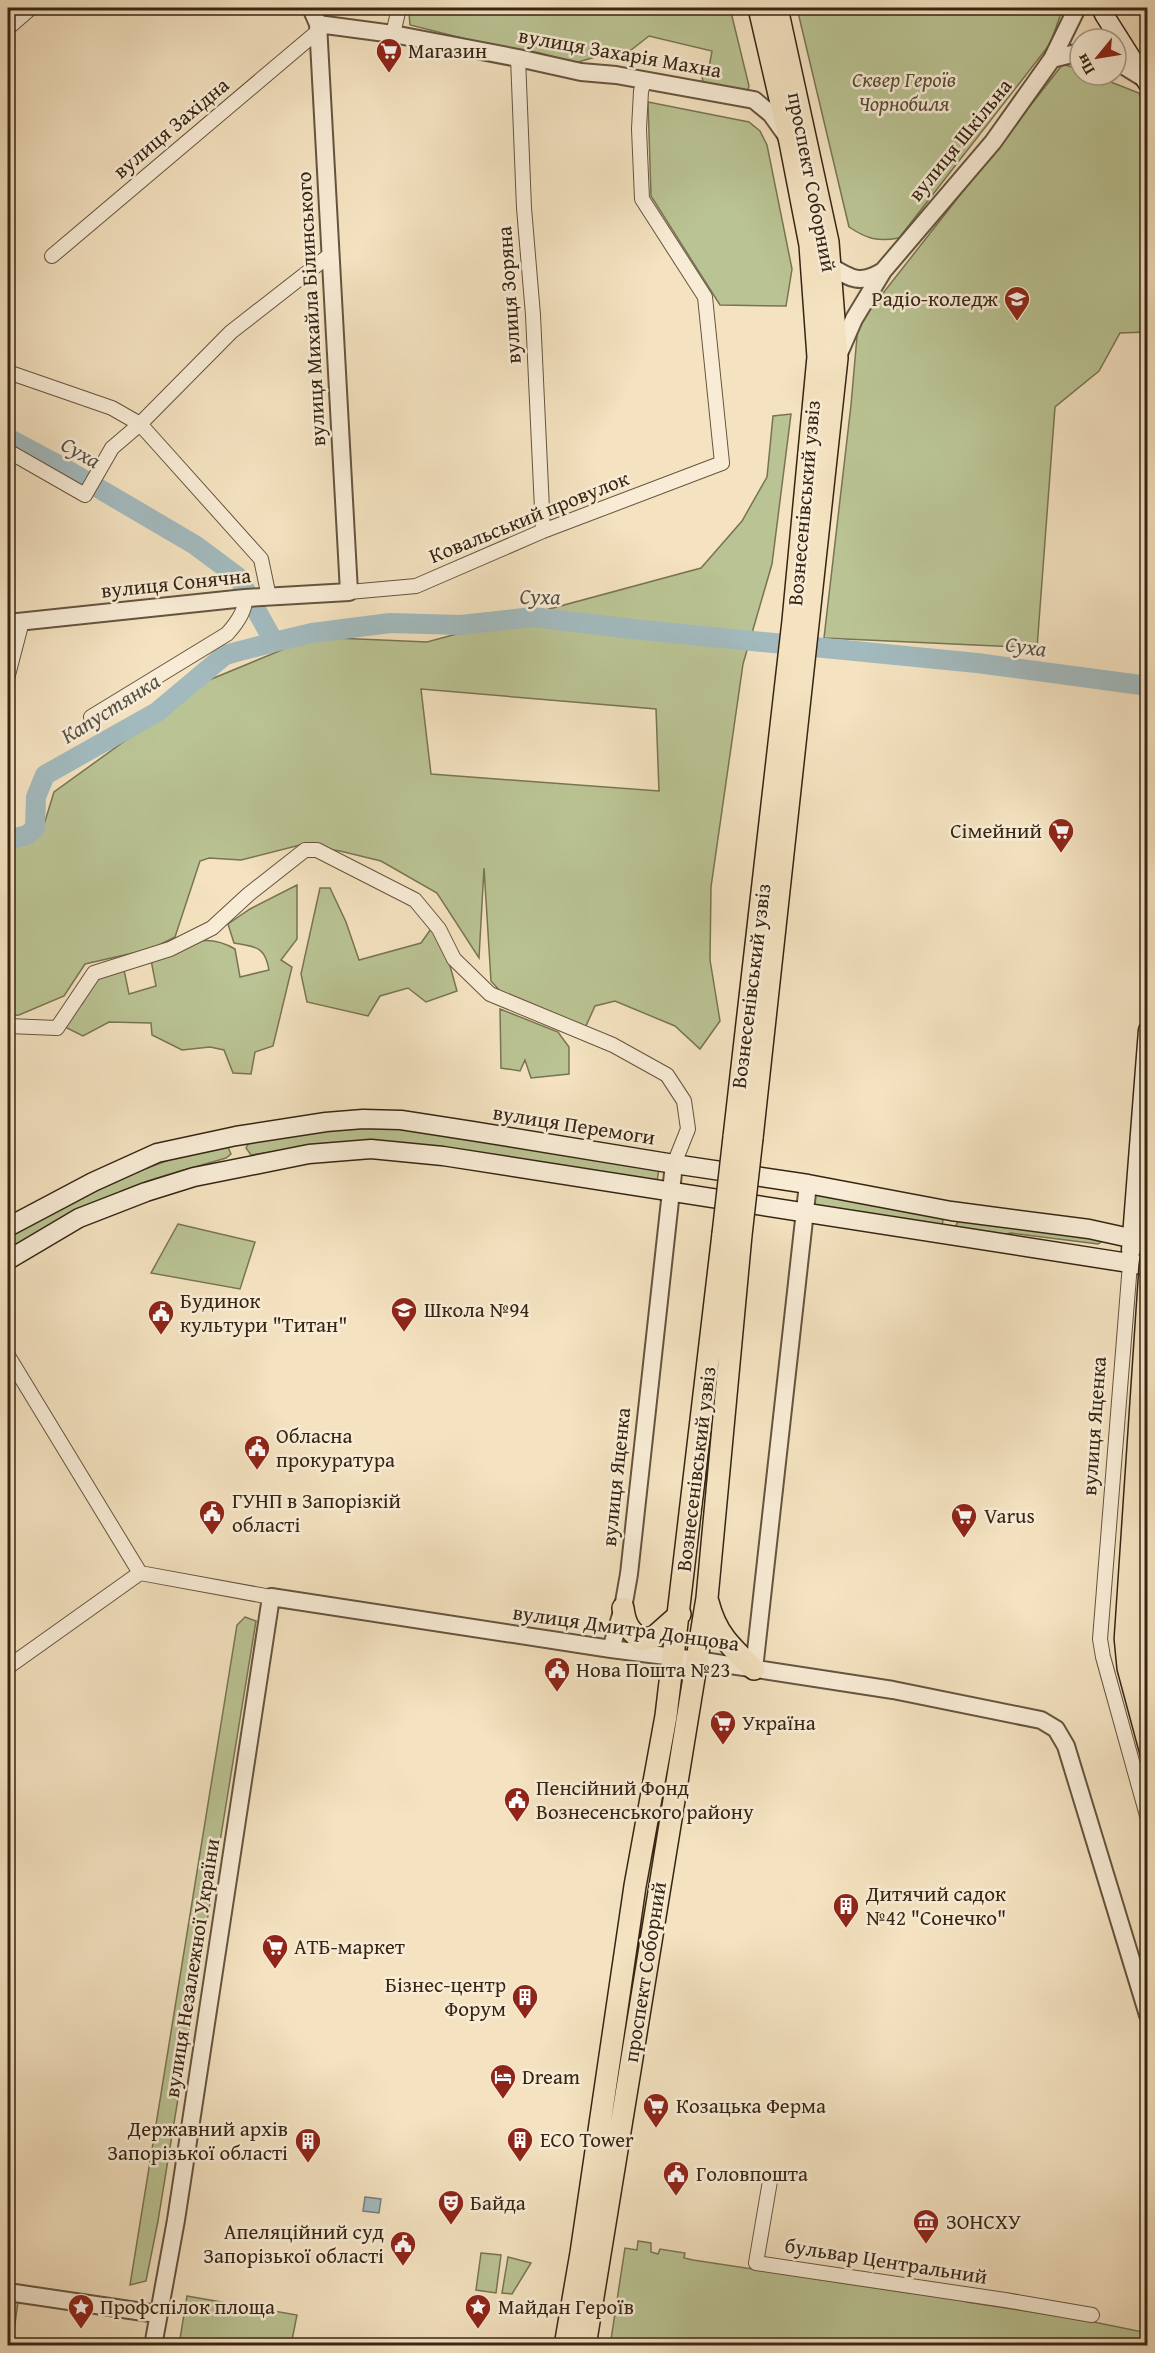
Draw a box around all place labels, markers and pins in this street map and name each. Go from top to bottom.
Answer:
place label: Магазин [408,35,487,66]
supermarket icon: Магазин [374,36,404,74]
place label: Радіо-коледж [872,283,999,314]
school or university icon: Радіо-коледж [1002,284,1032,322]
place label: Сімейний [950,815,1042,846]
supermarket icon: Сімейний [1046,816,1076,854]
place label: Будинок культури "Титан" [180,1285,347,1340]
place label: Школа №94 [424,1294,530,1325]
school or university icon: Школа №94 [389,1295,419,1333]
public building icon: Будинок культури "Титан" [146,1298,176,1336]
place label: Обласна прокуратура [276,1420,395,1475]
public building icon: Обласна прокуратура [242,1433,272,1471]
place label: ГУНП в Запорізкій області [232,1485,401,1540]
public building icon: ГУНП в Запорізкій області [197,1498,227,1536]
place label: Varus [984,1500,1035,1531]
supermarket icon: Varus [949,1501,979,1539]
place label: Нова Пошта №23 [576,1654,731,1685]
public building icon: Нова Пошта №23 [542,1655,572,1693]
place label: Україна [742,1707,816,1738]
supermarket icon: Україна [708,1708,738,1746]
place label: Пенсійний Фонд Вознесенського району [536,1772,754,1827]
public building icon: Пенсійний Фонд Вознесенського району [502,1785,532,1823]
place label: Дитячий садок №42 "Сонечко" [865,1878,1006,1933]
building icon: Дитячий садок №42 "Сонечко" [831,1891,861,1929]
place label: АТБ-маркет [294,1931,405,1962]
supermarket icon: АТБ-маркет [260,1932,290,1970]
place label: Бізнес-центр Форум [385,1969,506,2024]
building icon: Бізнес-центр Форум [510,1982,540,2020]
place label: Dream [522,2061,580,2092]
hotel icon: Dream [488,2062,518,2100]
place label: Козацька Ферма [676,2090,826,2121]
supermarket icon: Козацька Ферма [641,2091,671,2129]
place label: Державний архів Запорізької області [107,2113,288,2168]
place label: ECO Tower [540,2124,634,2155]
building icon: ECO Tower [505,2125,535,2163]
building icon: Державний архів Запорізької області [293,2126,323,2164]
place label: Головпошта [696,2158,808,2189]
public building icon: Головпошта [661,2159,691,2197]
place label: Байда [470,2187,526,2218]
theatre icon: Байда [436,2188,466,2226]
place label: ЗОНСХУ [946,2206,1021,2237]
museum icon: ЗОНСХУ [911,2207,941,2245]
place label: Апеляційний суд Запорізької області [203,2216,385,2271]
public building icon: Апеляційний суд Запорізької області [388,2229,418,2267]
place label: Профспілок площа [100,2291,275,2322]
place label: Майдан Героїв [498,2291,634,2322]
place icon: Профспілок площа [66,2292,96,2330]
place icon: Майдан Героїв [463,2292,493,2330]

